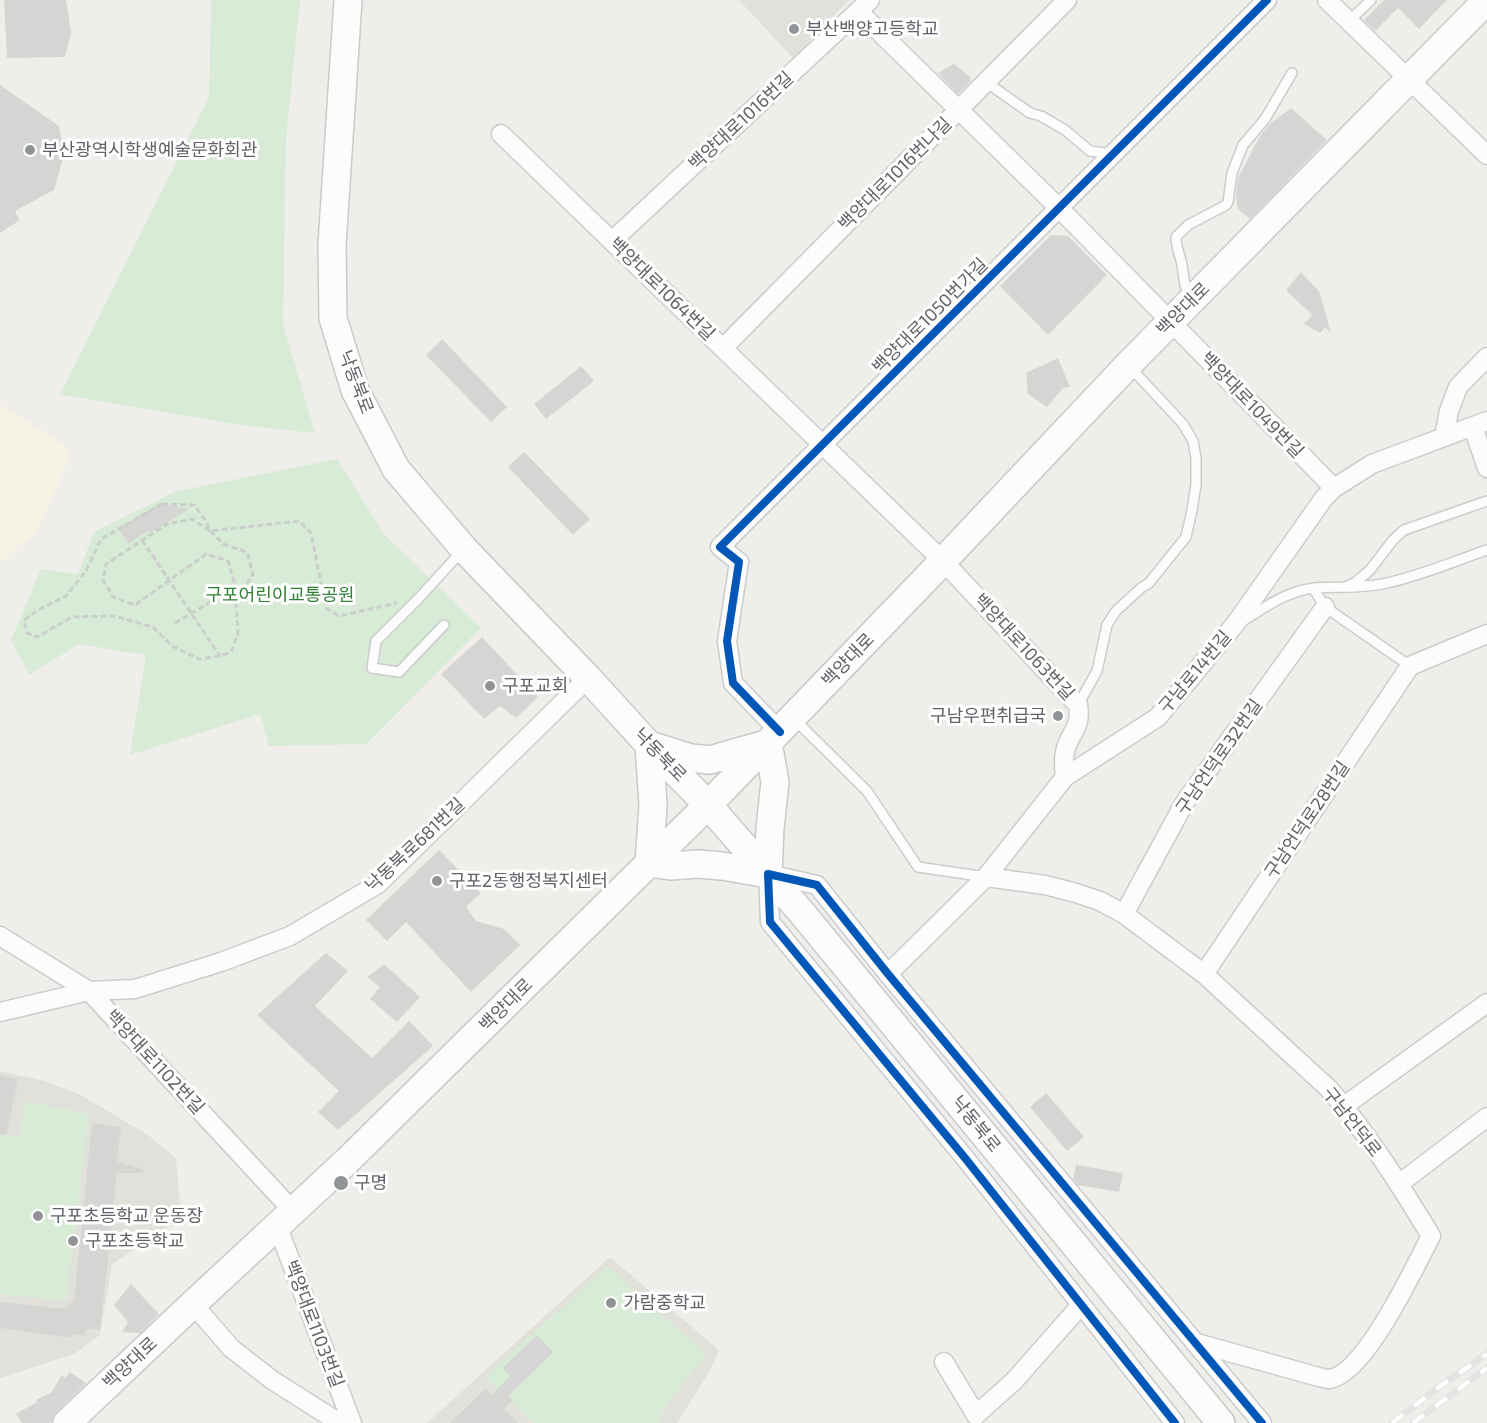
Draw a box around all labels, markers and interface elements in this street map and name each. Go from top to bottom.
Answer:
place label: 부산백양고등학교 [806,18,938,40]
marker: 부산백양고등학교 [787,22,801,36]
street label: 백양대로1016번길 [684,67,798,175]
street label: 백양대로1016번나길 [834,113,956,235]
place label: 부산광역시학생예술문화회관 [42,139,257,161]
marker: 부산광역시학생예술문화회관 [23,143,37,157]
street label: 백양대로1064번길 [605,233,719,345]
street label: 백양대로1050번가길 [868,254,992,378]
street label: 백양대로 [1152,278,1214,340]
street label: 낙동북로 [334,347,378,417]
street label: 백양대로1049번길 [1196,348,1308,462]
park label: 구포어린이교통공원 [205,584,355,606]
street label: 백양대로1063번길 [969,589,1079,705]
street label: 구남로14번길 [1154,626,1236,718]
street label: 백양대로 [817,629,879,691]
place label: 구포교회 [502,675,568,697]
marker: 구포교회 [483,679,497,693]
street label: 구남언덕로32번길 [1171,695,1267,819]
place label: 구남우편취급국 [930,705,1046,727]
marker: 구남우편취급국 [1051,709,1065,723]
street label: 낙동북로 [629,724,691,786]
street label: 구남언덕로28번길 [1260,757,1354,883]
street label: 낙동북로681번길 [361,794,469,896]
place label: 구포2동행정복지센터 [449,870,608,892]
marker: 구포2동행정복지센터 [430,874,444,888]
street label: 백양대로 [475,974,537,1036]
street label: 백양대로1102번길 [101,1005,209,1119]
street label: 구남언덕로 [1318,1083,1386,1161]
street label: 낙동북로 [947,1091,1005,1157]
place label: 구명 [354,1172,387,1194]
marker: 구명 [332,1174,350,1192]
place label: 구포초등학교 운동장 [50,1205,203,1227]
marker: 구포초등학교 운동장 [31,1209,45,1223]
place label: 구포초등학교 [85,1230,184,1252]
marker: 구포초등학교 [66,1234,80,1248]
street label: 백양대로1103번길 [280,1257,348,1391]
place label: 가람중학교 [623,1292,706,1314]
marker: 가람중학교 [604,1296,618,1310]
street label: 백양대로 [98,1333,162,1393]

